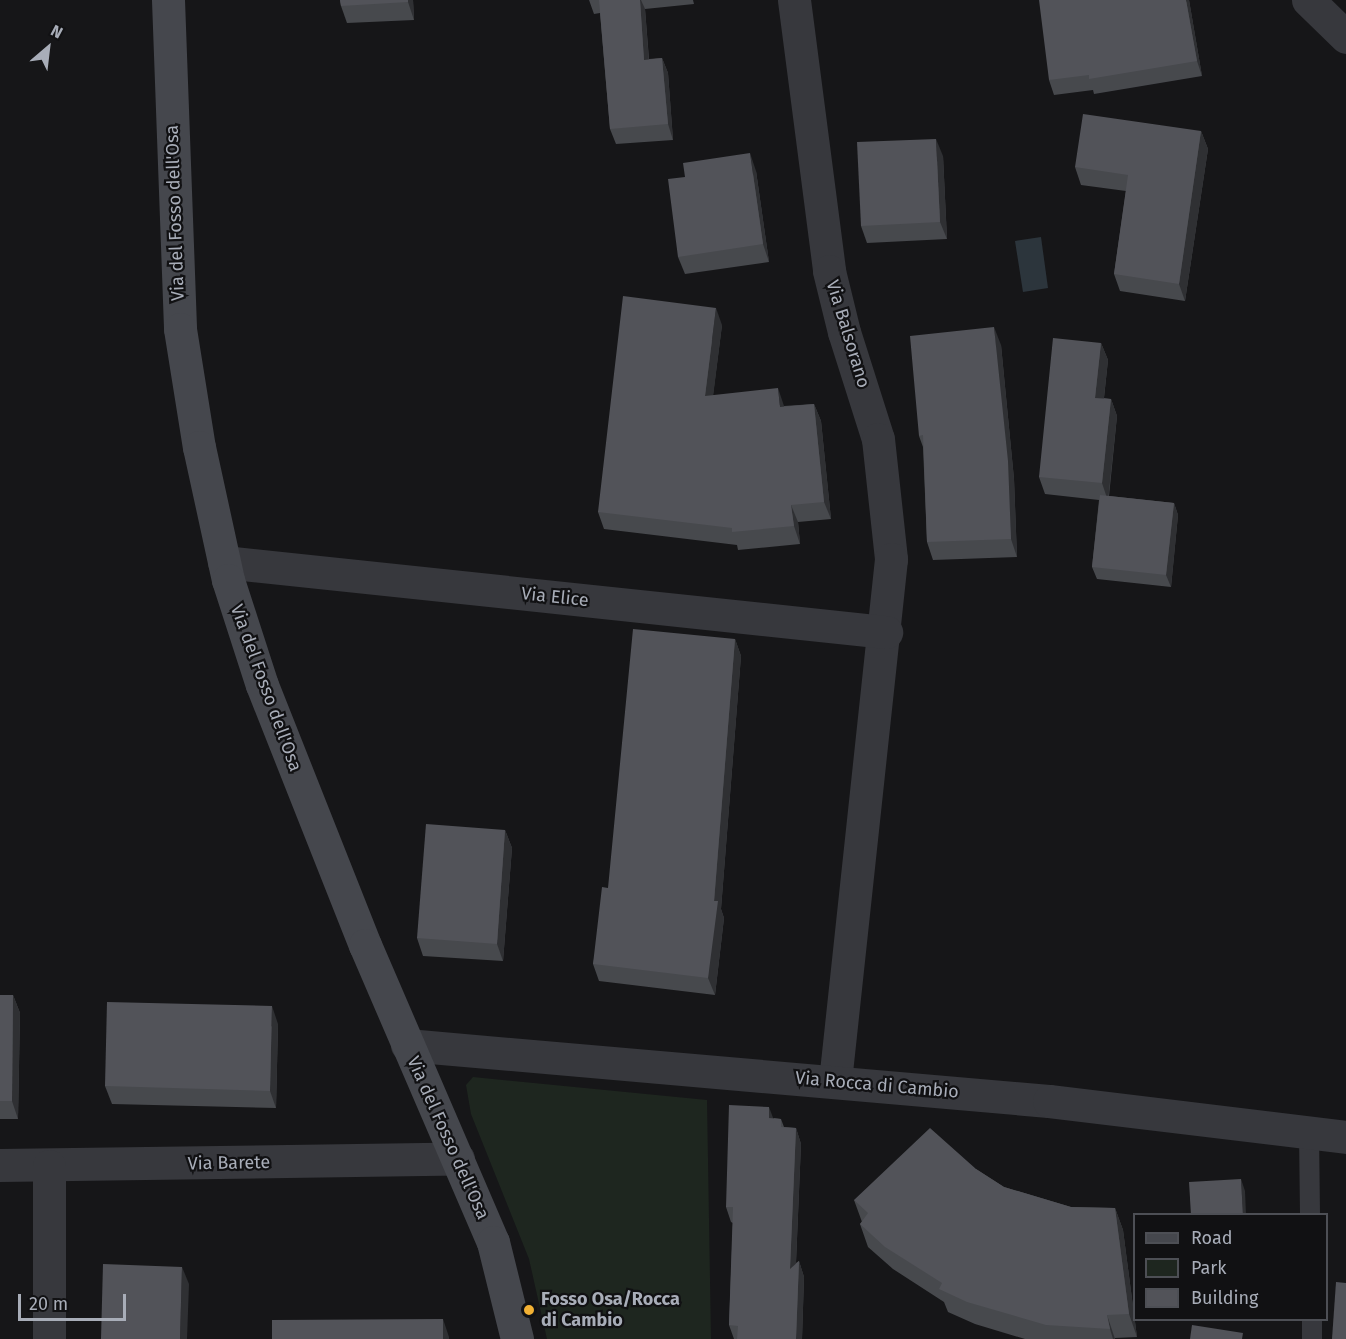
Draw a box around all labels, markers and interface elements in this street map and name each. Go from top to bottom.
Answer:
north arrow [18,18,78,78]
text: N [48,21,66,43]
street label: Via del Fosso dell'Osa [161,125,189,301]
street label: Via Balsorano [821,277,875,391]
street label: Via Elice [520,583,590,611]
street label: Via del Fosso dell'Osa [226,602,306,774]
street label: Via del Fosso dell'Osa [402,1053,494,1223]
street label: Via Rocca di Cambio [794,1067,960,1103]
street label: Via Barete [187,1151,271,1175]
legend [1133,1213,1328,1321]
text: Road [1191,1227,1233,1249]
text: Park [1191,1257,1226,1279]
scale bar [21,1282,129,1320]
text: Building [1191,1287,1258,1309]
place label: Fosso Osa/Rocca di Cambio [541,1289,680,1332]
text: 20 m [29,1293,68,1315]
marker: Fosso Osa/Rocca di Cambio [522,1303,536,1317]

